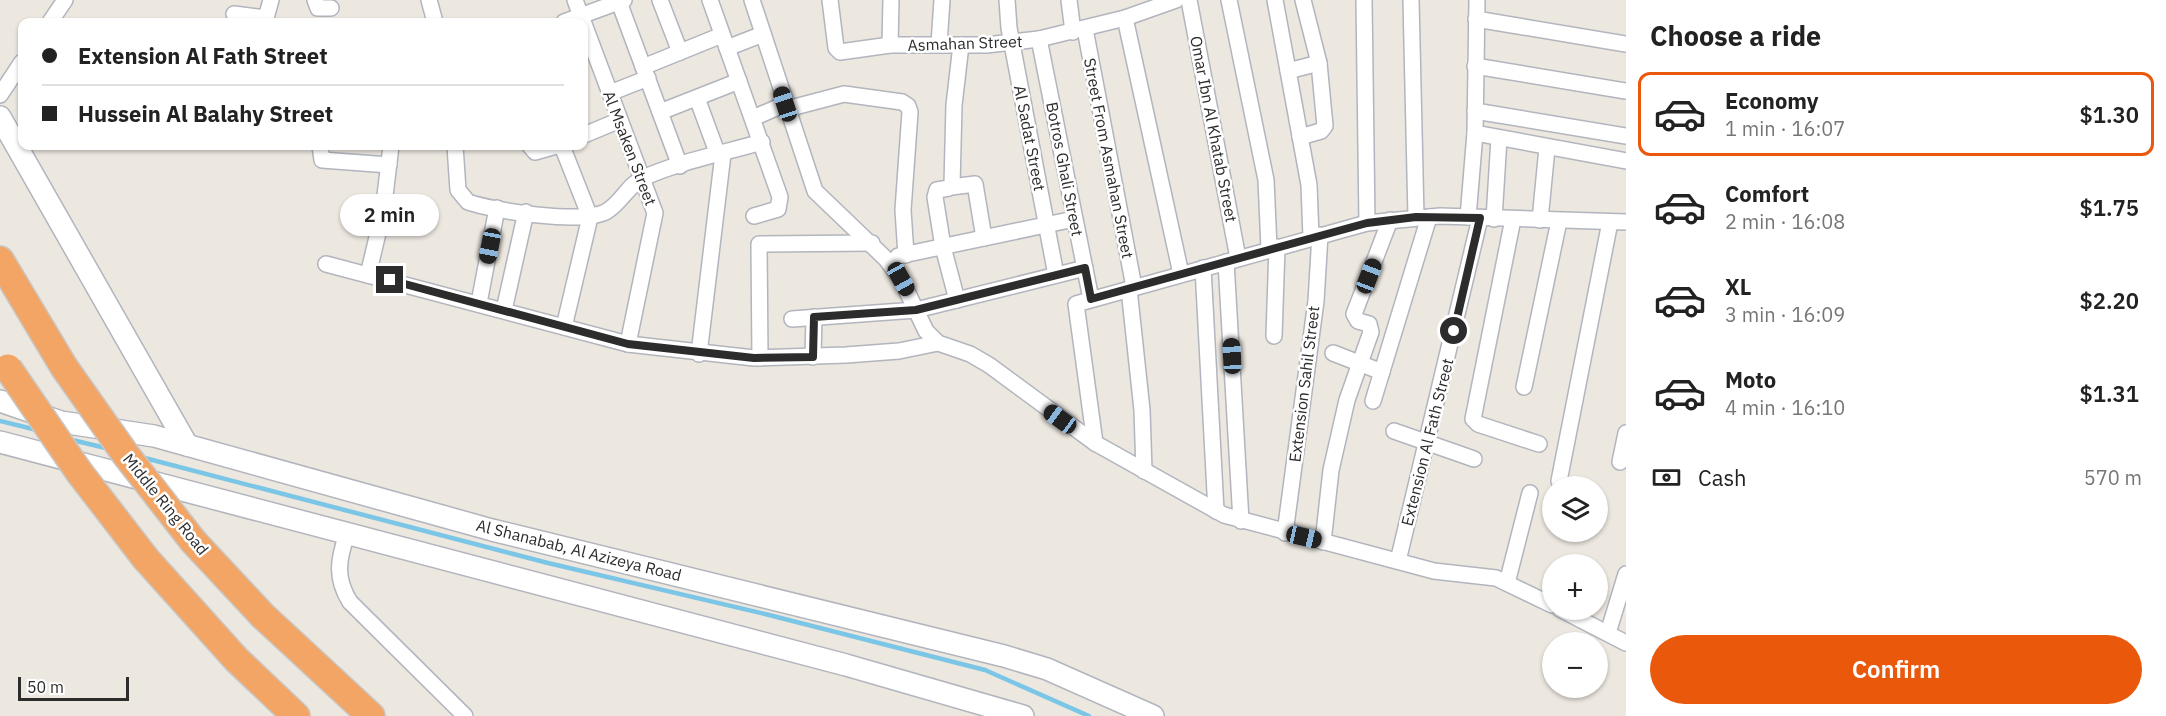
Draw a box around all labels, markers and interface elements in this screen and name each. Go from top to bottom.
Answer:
text: Choose a ride [1650,18,1821,53]
street label: Asmahan Street [907,31,1023,55]
street label: Omar Ibn Al Khatab Street [1186,34,1242,224]
text: Extension Al Fath Street [78,41,328,70]
street label: Street From Asmahan Street [1080,56,1138,260]
street label: Al Sadat Street [1010,83,1050,193]
car [771,84,799,124]
text: Economy [1725,86,1819,115]
icon: car [1653,87,1707,141]
street label: Al Msaken Street [599,88,661,208]
text: Hussein Al Balahy Street [78,99,333,128]
street label: Botros Ghali Street [1042,100,1088,238]
text: $1.30 [2080,100,2139,129]
text: 1 min · 16:07 [1725,115,1845,142]
text: Comfort [1725,179,1809,208]
icon: car [1653,180,1707,234]
callout: 2 min [340,193,440,235]
text: $1.75 [2080,193,2139,222]
text: 2 min [364,201,415,228]
text: 2 min · 16:08 [1725,208,1845,235]
car [478,227,502,265]
car [1354,256,1384,296]
car [884,259,918,299]
route end [376,266,403,293]
text: XL [1725,272,1751,301]
icon: car [1653,273,1707,327]
text: $2.20 [2080,286,2139,315]
text: 3 min · 16:09 [1725,301,1845,328]
street label: Extension Sahil Street [1284,305,1324,463]
route start [1440,317,1467,344]
car [1222,338,1242,374]
street label: Extension Al Fath Street [1396,356,1458,528]
text: Moto [1725,365,1776,394]
icon: car [1653,366,1707,420]
text: $1.31 [2080,379,2139,408]
text: 4 min · 16:10 [1725,394,1845,421]
car [1040,401,1080,437]
street label: Middle Ring Road [119,449,213,559]
icon: cash [1650,461,1683,494]
text: Cash [1698,463,1747,492]
text: 570 m [2084,464,2142,491]
map controls [1542,476,1608,698]
button: layers [1542,476,1608,542]
street label: Al Shanabab, Al Azizeya Road [474,515,684,585]
car [1284,524,1324,550]
button: + [1542,554,1608,620]
button: − [1542,632,1608,698]
button: Confirm [1650,635,2142,704]
scale bar [18,674,129,702]
text: 50 m [27,677,64,697]

